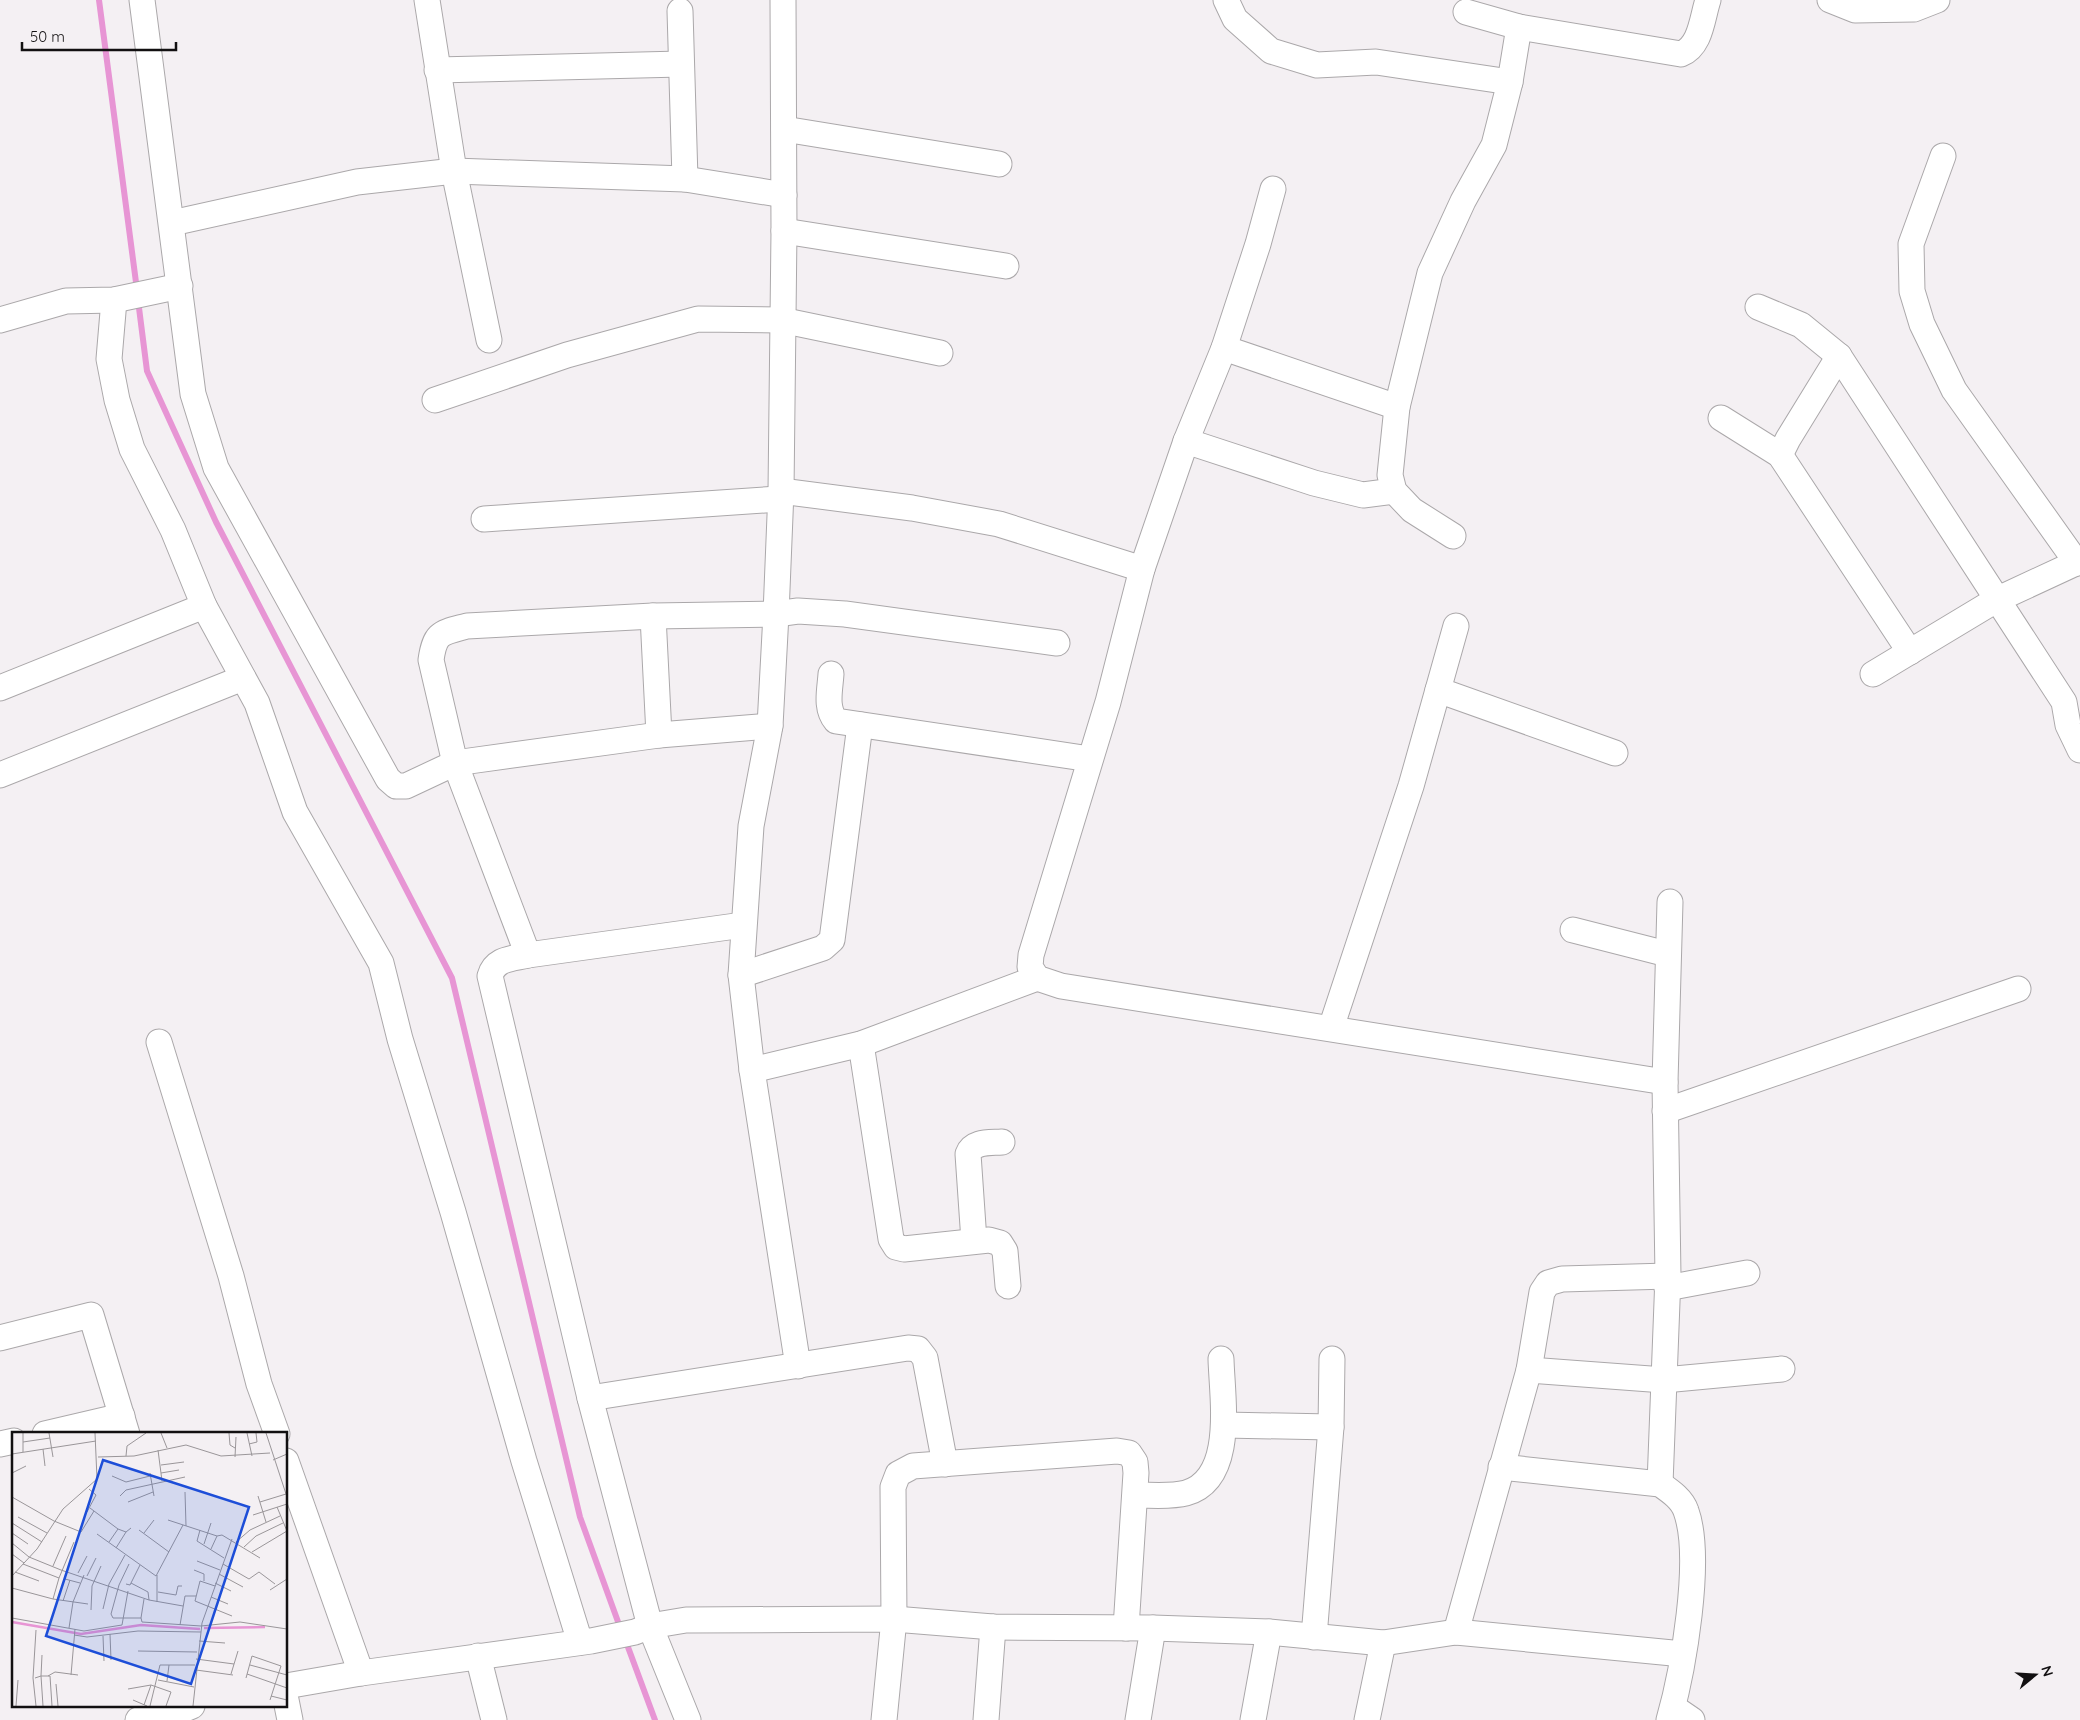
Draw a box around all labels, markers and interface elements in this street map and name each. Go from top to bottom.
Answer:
scale bar [22,20,176,52]
text: 50 m [30,27,65,46]
inset map [12,1432,288,1708]
north arrow [2010,1650,2060,1700]
text: N [2037,1663,2058,1679]

